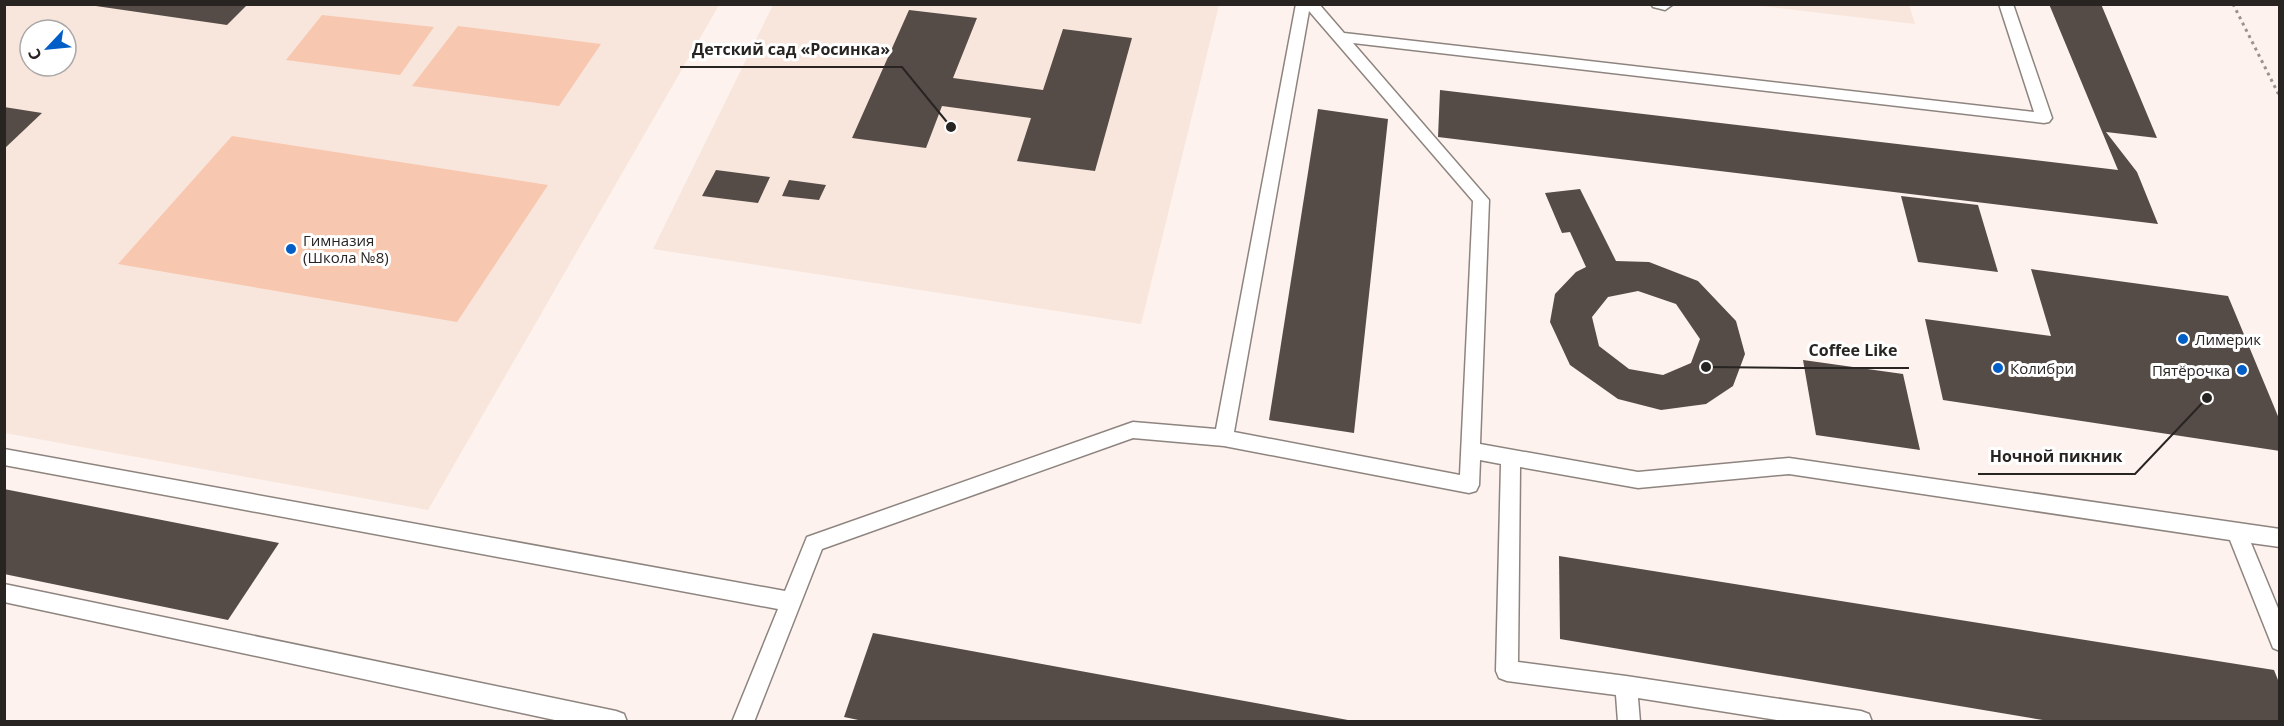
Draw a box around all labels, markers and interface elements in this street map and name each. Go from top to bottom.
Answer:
north arrow [18,18,78,78]
callout: Детский сад «Росинка» [680,33,902,67]
text: Детский сад «Росинка» [692,38,890,60]
text: С [22,45,47,64]
place label: Гимназия (Школа №8) [303,230,389,267]
marker: Гимназия (Школа №8) [284,242,298,256]
place label: Лимерик [2195,329,2261,349]
marker: Лимерик [2176,332,2190,346]
callout: Coffee Like [1796,334,1909,368]
text: Coffee Like [1809,339,1897,361]
place label: Колибри [2010,358,2074,378]
place label: Пятёрочка [2152,360,2230,380]
marker: Колибри [1991,361,2005,375]
marker: Пятёрочка [2235,363,2249,377]
callout: Ночной пикник [1978,440,2135,474]
text: Ночной пикник [1990,445,2122,467]

